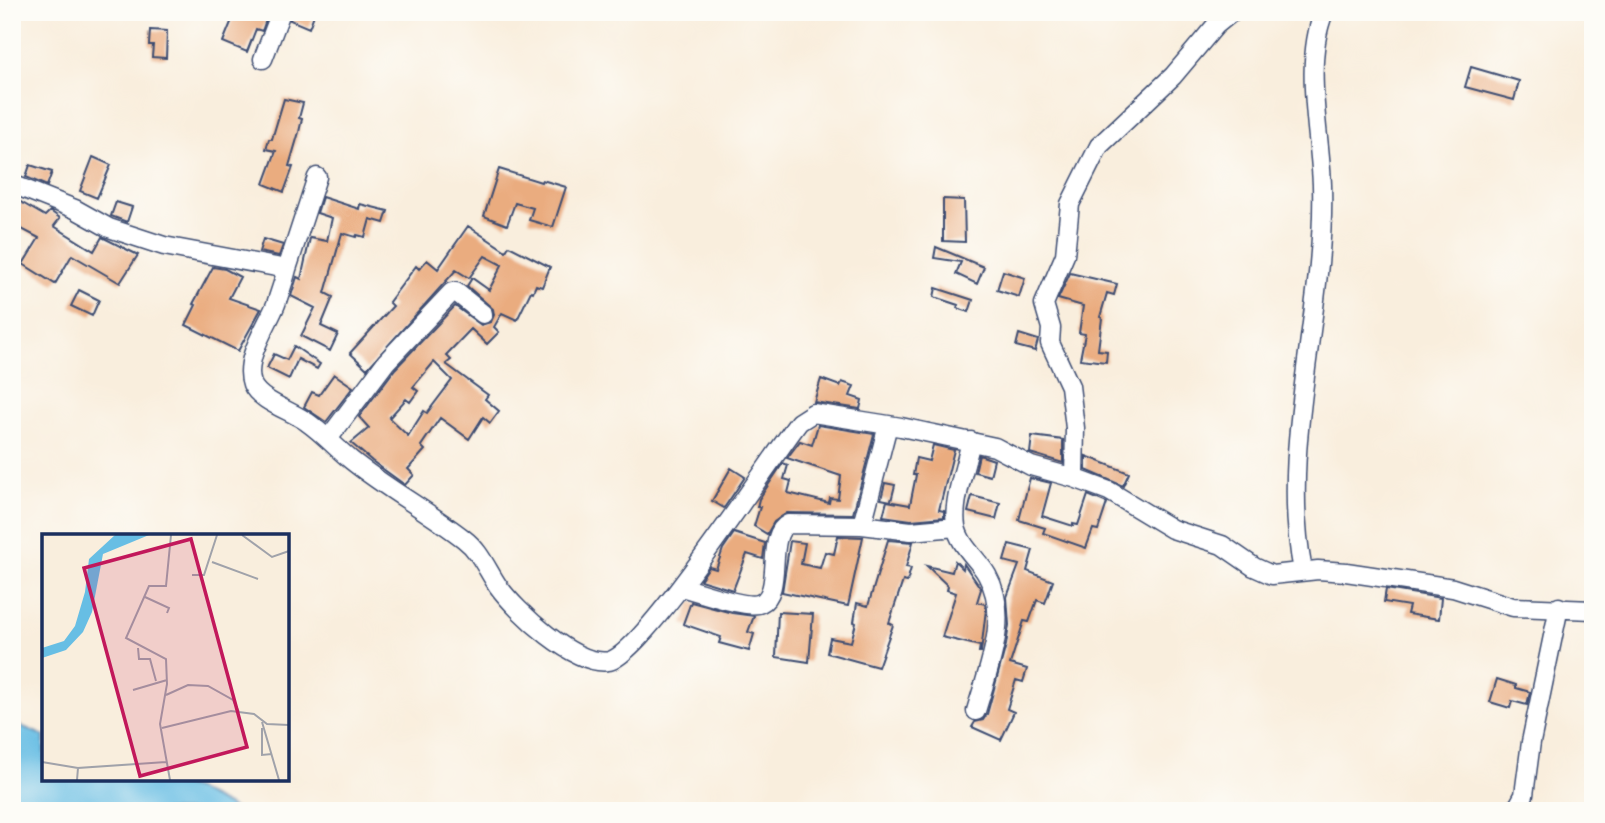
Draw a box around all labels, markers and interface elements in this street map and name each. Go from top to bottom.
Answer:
inset map [42,534,289,781]

